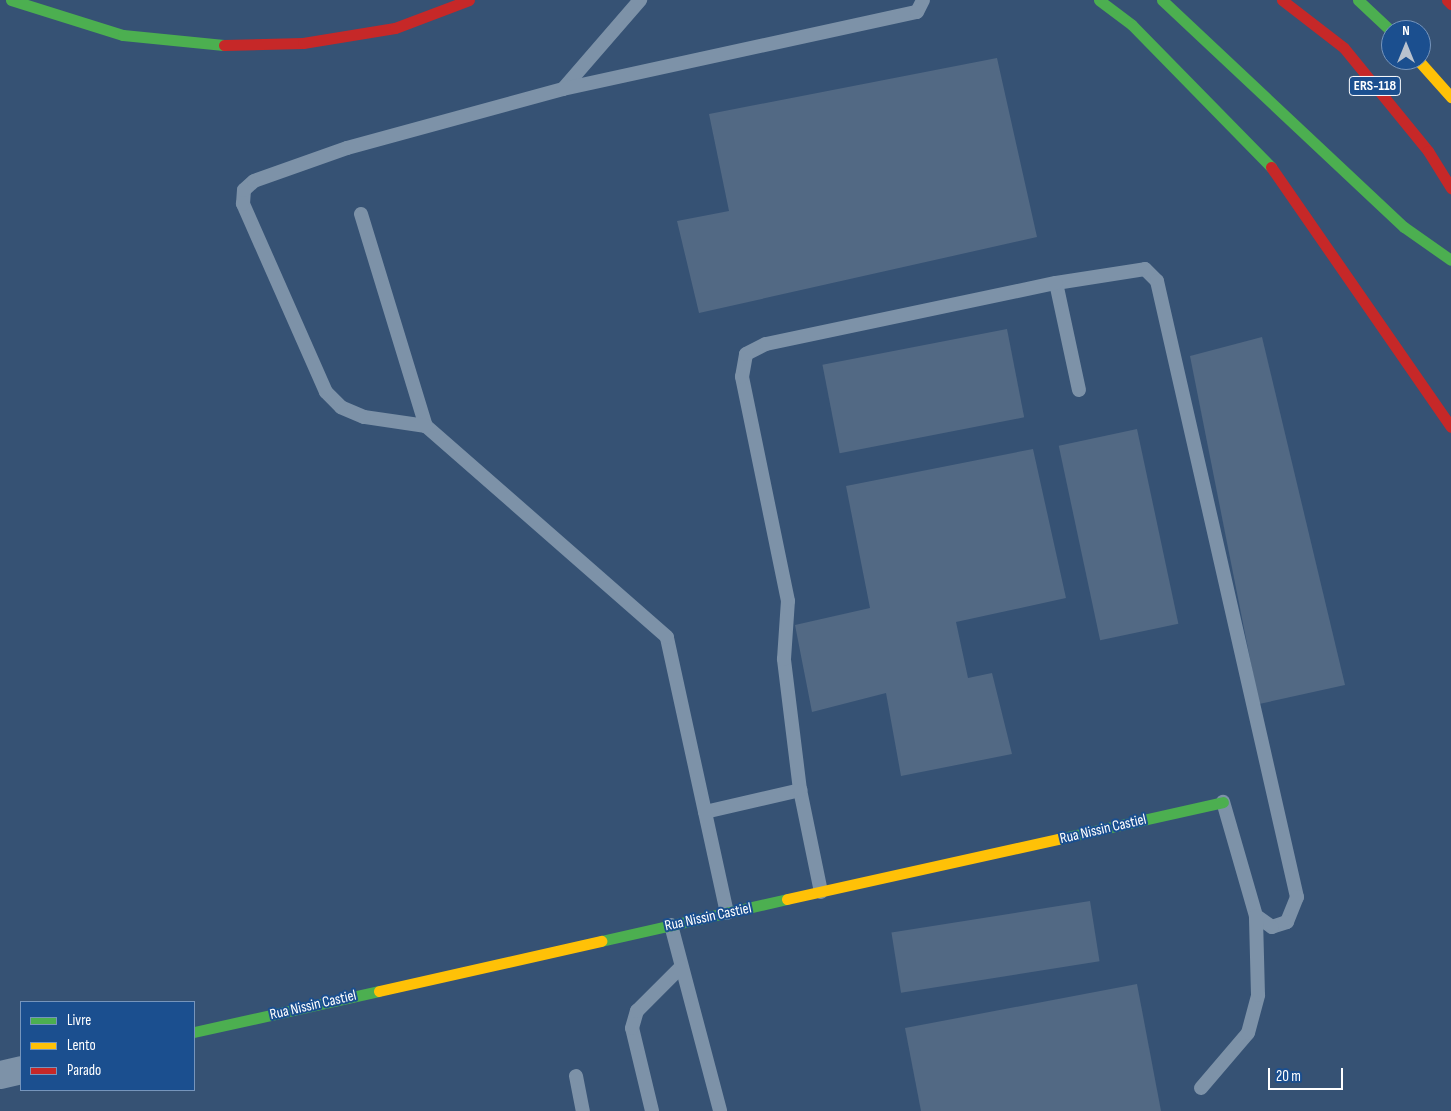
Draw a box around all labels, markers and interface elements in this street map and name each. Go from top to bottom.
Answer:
north arrow [1381,20,1431,70]
text: N [1402,22,1410,39]
road number: ERS-118 [1349,74,1401,98]
street label: Rua Nissin Castiel [1058,810,1148,848]
street label: Rua Nissin Castiel [663,899,753,935]
street label: Rua Nissin Castiel [268,986,358,1024]
legend [20,1001,195,1091]
text: Livre [67,1011,91,1030]
text: Lento [67,1036,96,1055]
scale bar [1271,1058,1346,1090]
text: Parado [67,1061,101,1080]
text: 20 m [1276,1067,1301,1086]

